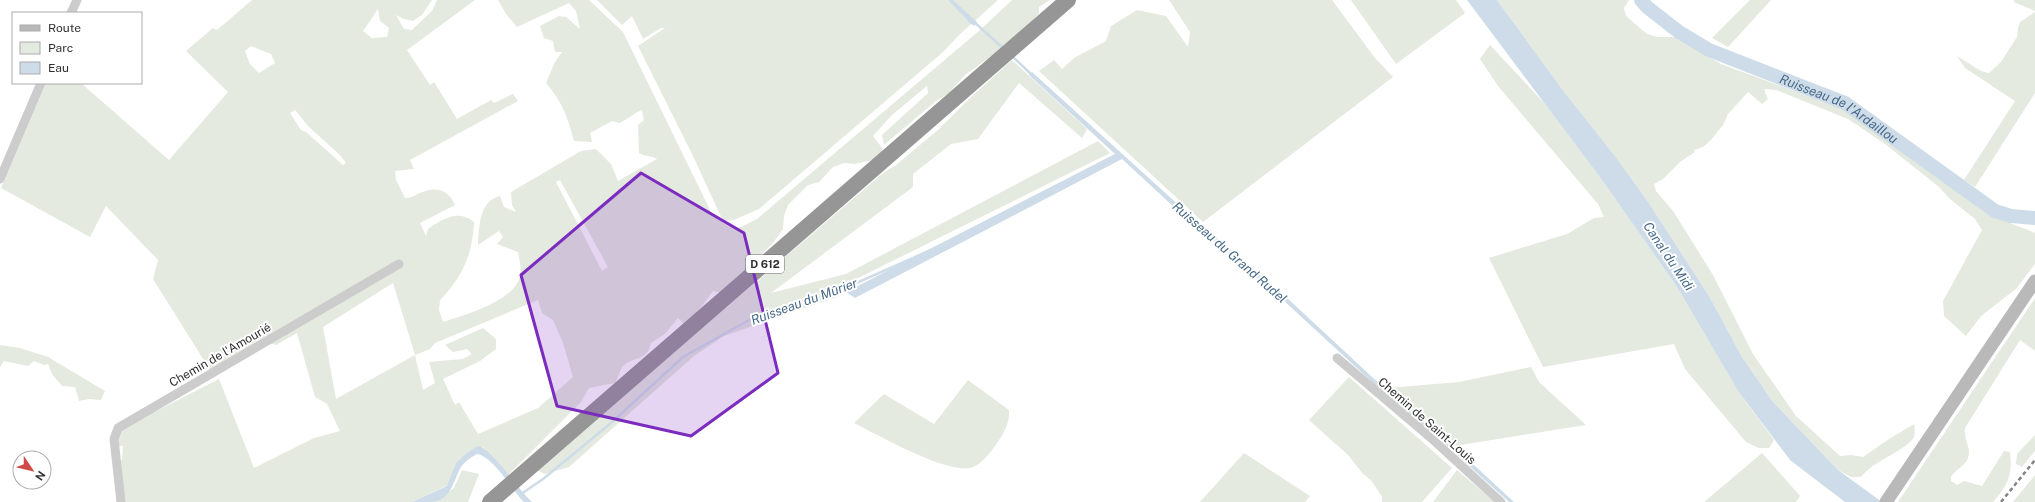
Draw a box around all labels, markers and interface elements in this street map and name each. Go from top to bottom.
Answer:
legend [12,12,142,84]
text: Route [48,21,81,35]
text: Parc [48,41,73,55]
text: Eau [48,61,69,75]
water label: Ruisseau de l'Ardaillou [1778,71,1901,147]
water label: Ruisseau du Grand Rudel [1169,199,1290,306]
water label: Canal du Midi [1640,219,1697,294]
road number: D 612 [746,255,784,273]
water label: Ruisseau du Mûrier [749,275,860,328]
street label: Chemin de l'Amourié [167,320,274,390]
street label: Chemin de Saint-Louis [1375,375,1479,467]
north arrow [12,450,52,490]
text: N [33,469,48,483]

